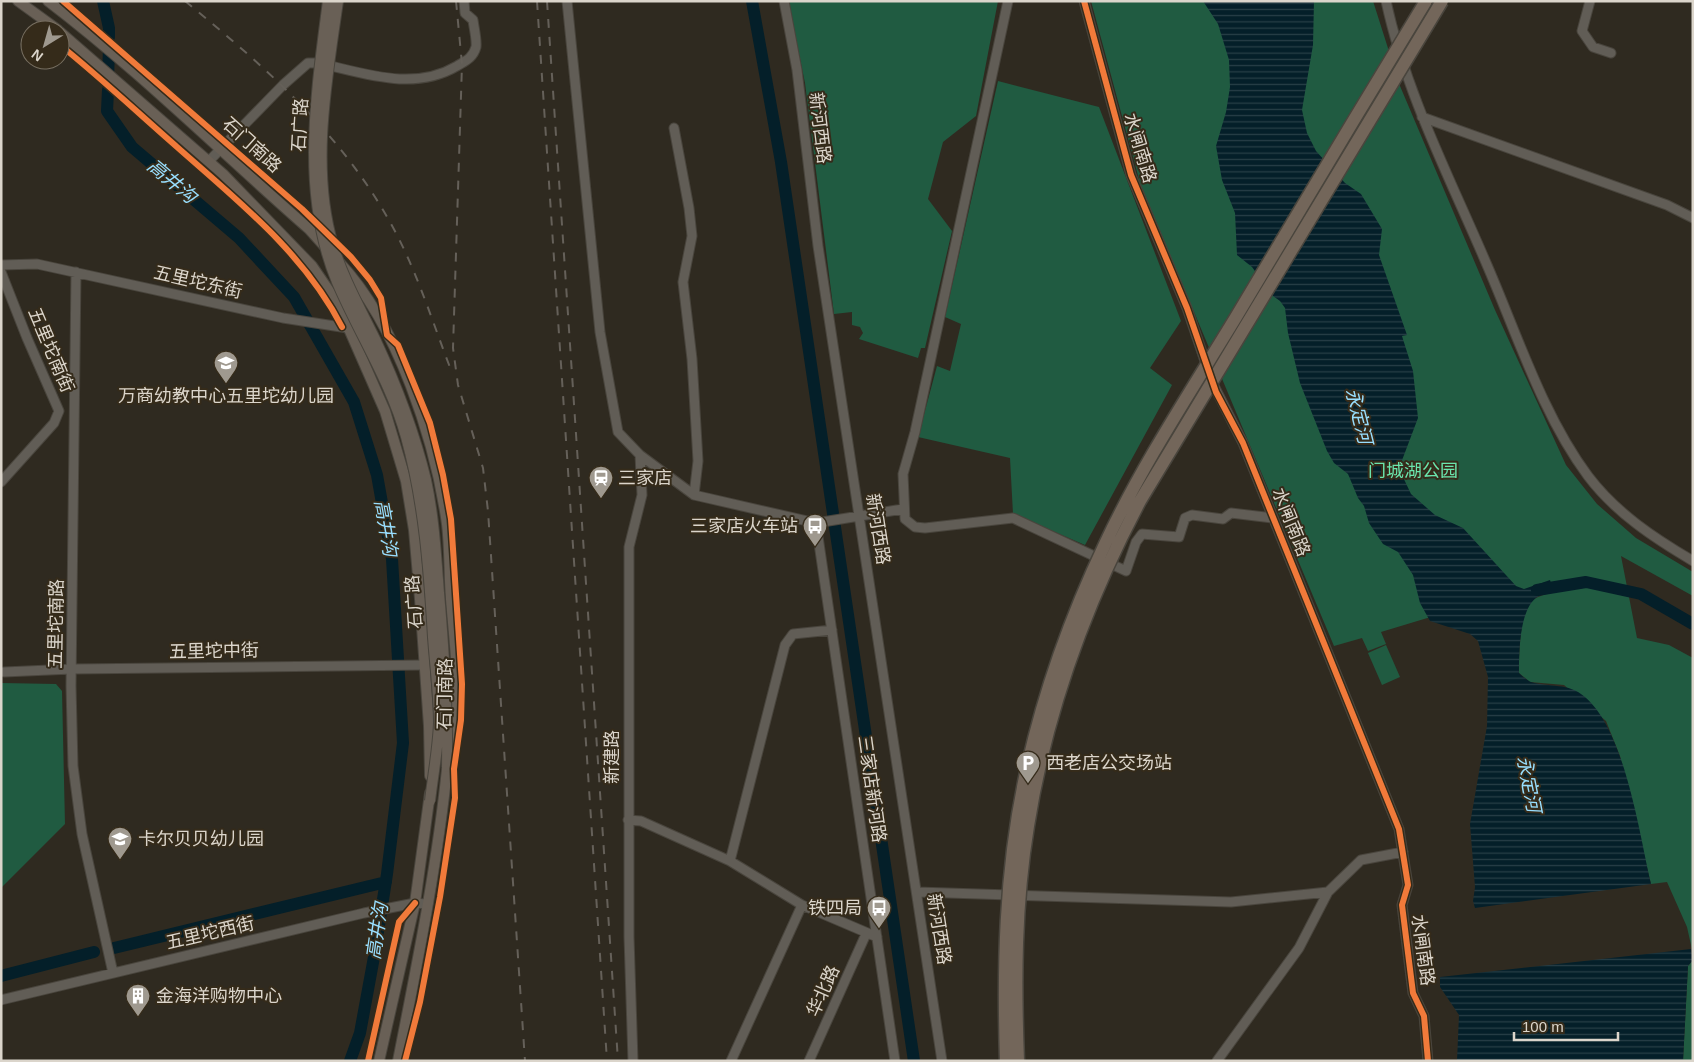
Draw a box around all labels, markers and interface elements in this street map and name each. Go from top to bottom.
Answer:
north arrow [20,20,70,70]
text: N [28,46,46,65]
street label: 新河西路 [806,91,834,165]
street label: 石广路 [289,98,311,152]
street label: 水闸南路 [1120,111,1160,185]
street label: 石门南路 [219,113,285,177]
water label: 高井沟 [143,155,202,209]
street label: 五里坨东街 [152,262,244,302]
street label: 五里坨南街 [24,305,78,395]
school or university icon: 万商幼教中心五里坨幼儿园 [213,350,239,384]
place label: 万商幼教中心五里坨幼儿园 [118,386,334,406]
water label: 永定河 [1342,386,1377,450]
park label: 门城湖公园 [1368,461,1458,481]
station icon: 三家店 [588,465,614,499]
place label: 三家店 [618,468,672,488]
street label: 水闸南路 [1268,485,1314,559]
street label: 新河西路 [862,492,894,566]
water label: 高井沟 [371,498,402,560]
bus stop icon: 三家店火车站 [802,513,828,547]
place label: 三家店火车站 [690,516,798,536]
street label: 石广路 [402,574,426,630]
street label: 五里坨南路 [45,579,67,669]
street label: 五里坨中街 [169,640,259,662]
street label: 石门南路 [434,658,456,730]
street label: 新建路 [602,730,622,784]
street label: 三家店新河路 [855,734,889,844]
parking icon: 西老店公交场站 [1015,750,1041,784]
place label: 西老店公交场站 [1046,753,1172,773]
water label: 永定河 [1513,754,1546,818]
school or university icon: 卡尔贝贝幼儿园 [107,826,133,860]
place label: 卡尔贝贝幼儿园 [138,829,264,849]
street label: 新河西路 [923,892,955,966]
bus stop icon: 铁四局 [866,895,892,929]
place label: 铁四局 [808,898,862,918]
water label: 高井沟 [363,899,392,961]
street label: 五里坨西街 [164,913,256,953]
street label: 水闸南路 [1408,913,1438,987]
street label: 华北路 [803,962,843,1020]
building icon: 金海洋购物中心 [125,983,151,1017]
place label: 金海洋购物中心 [156,986,282,1006]
scale bar [1514,1010,1618,1042]
text: 100 m [1522,1018,1564,1035]

